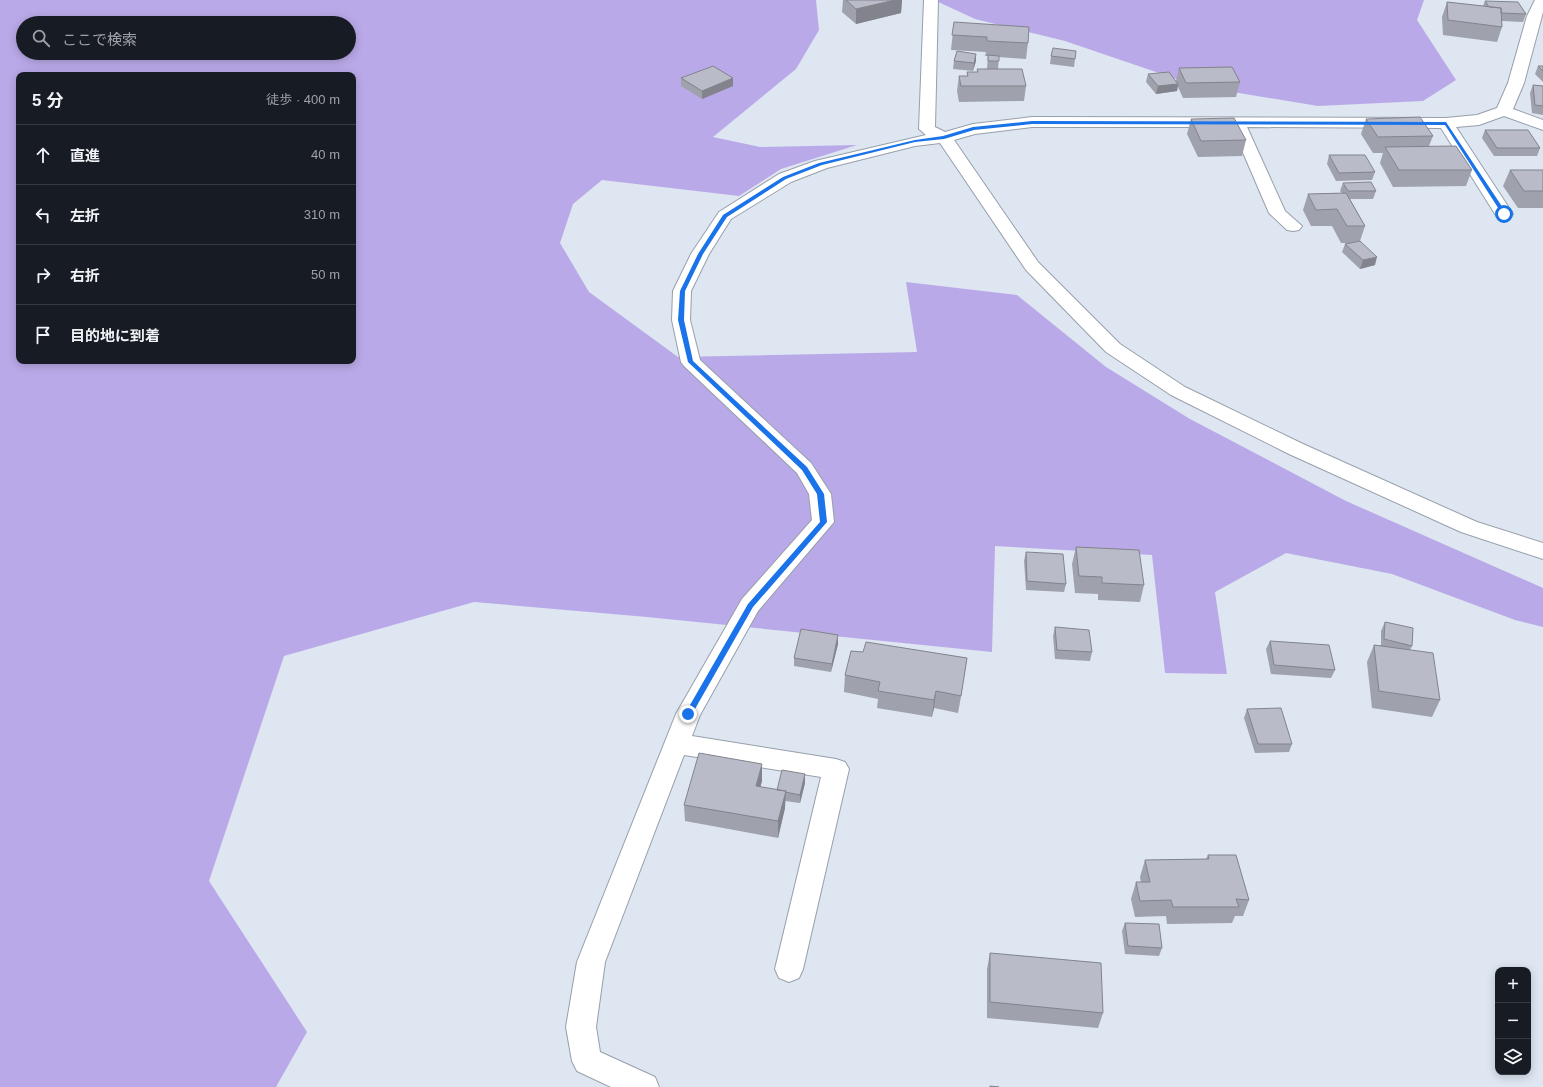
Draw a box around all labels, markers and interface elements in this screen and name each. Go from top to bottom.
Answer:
search box [16,16,356,60]
icon: search [30,27,52,49]
text: ここで検索 [62,31,137,48]
text: 5 分 [32,91,63,110]
text: 徒歩 · 400 m [266,92,340,107]
icon: ahead [32,144,54,166]
text: 直進 [70,147,100,164]
text: 40 m [311,147,340,162]
icon: left [32,204,54,226]
route start [1495,205,1513,223]
text: 左折 [70,207,100,224]
text: 310 m [304,207,340,222]
icon: right [32,264,54,286]
text: 右折 [70,267,100,284]
text: 50 m [311,267,340,282]
icon: arrive [32,324,54,346]
text: 目的地に到着 [70,327,160,344]
route end [679,705,697,723]
map controls [1495,967,1531,1075]
button: + [1495,967,1531,1003]
button: − [1495,1003,1531,1039]
button: layers [1495,1039,1531,1075]

